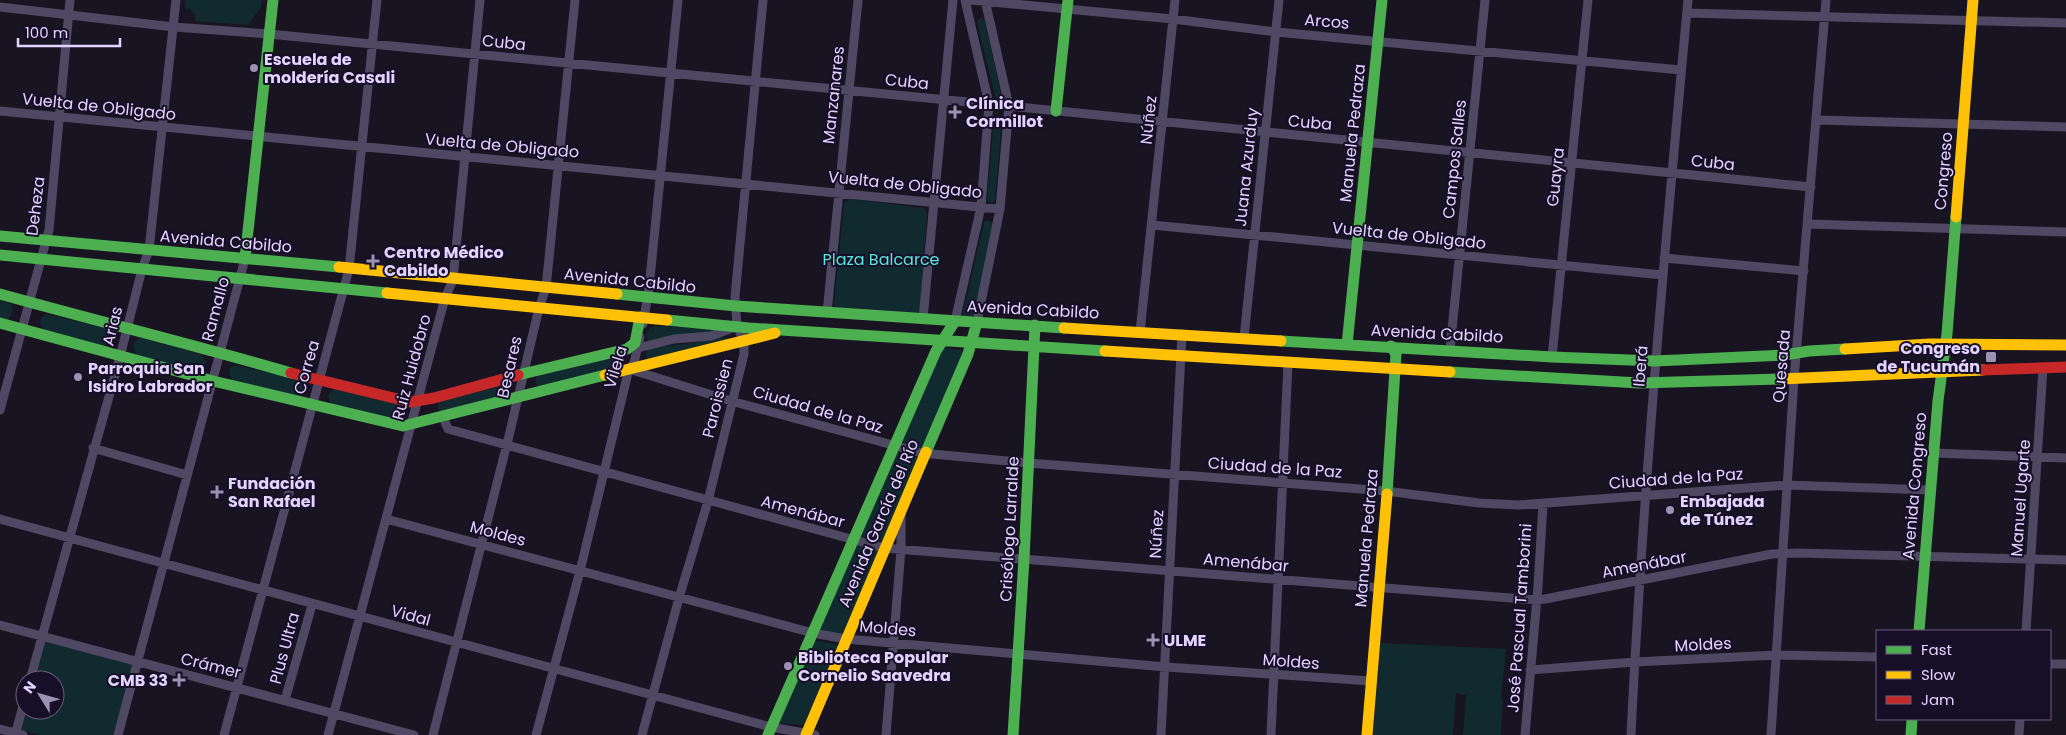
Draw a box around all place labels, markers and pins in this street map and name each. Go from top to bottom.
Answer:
place label: Escuela de moldería Casali [264,48,395,89]
marker: Escuela de moldería Casali [248,62,260,74]
place label: Clínica Cormillot [966,92,1043,133]
marker: Clínica Cormillot [948,105,962,119]
place label: Centro Médico Cabildo [384,241,504,282]
marker: Centro Médico Cabildo [366,254,380,268]
place label: Congreso de Tucumán [1877,337,1980,378]
marker: Congreso de Tucumán [1984,350,1998,364]
place label: Parroquia San Isidro Labrador [88,357,213,398]
marker: Parroquia San Isidro Labrador [72,371,84,383]
place label: Fundación San Rafael [228,472,315,513]
marker: Fundación San Rafael [210,485,224,499]
place label: Embajada de Túnez [1680,490,1765,531]
marker: Embajada de Túnez [1664,504,1676,516]
place label: ULME [1164,629,1206,652]
marker: ULME [1146,633,1160,647]
place label: Biblioteca Popular Cornelio Saavedra [798,646,951,687]
marker: Biblioteca Popular Cornelio Saavedra [782,660,794,672]
place label: CMB 33 [108,669,168,692]
marker: CMB 33 [172,673,186,687]

